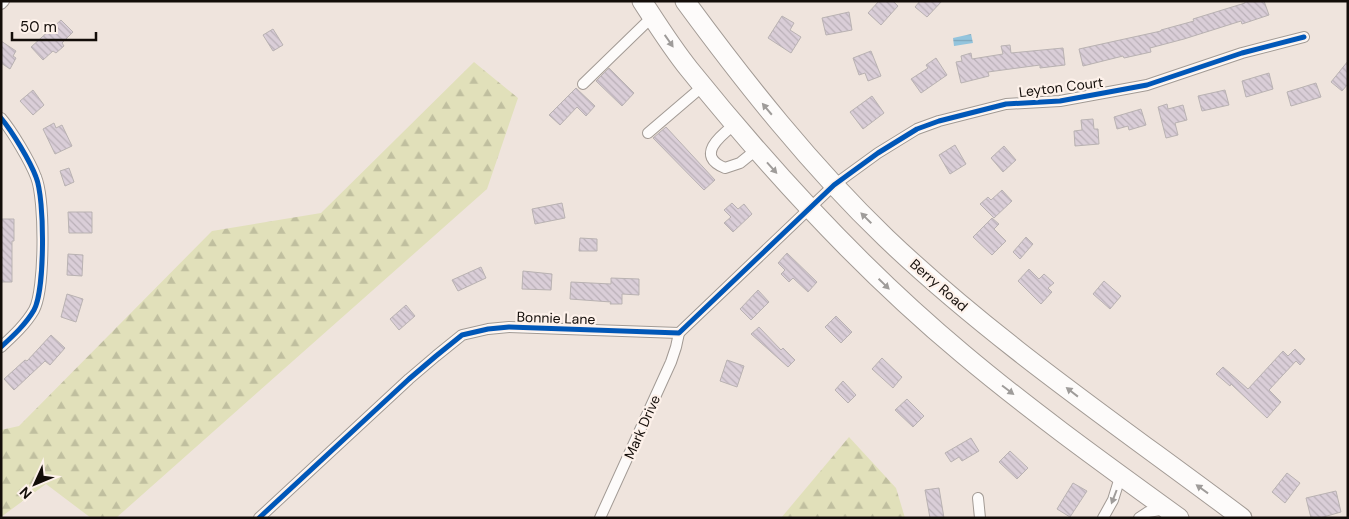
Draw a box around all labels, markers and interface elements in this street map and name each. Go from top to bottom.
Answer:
scale bar [12,10,96,42]
text: 50 m [20,17,57,37]
one-way arrow [664,34,674,48]
street label: Leyton Court [1018,73,1104,101]
one-way arrow [761,103,773,115]
one-way arrow [766,161,777,174]
one-way arrow [860,212,872,224]
street label: Berry Road [906,255,972,315]
one-way arrow [878,278,890,290]
street label: Bonnie Lane [516,308,596,328]
one-way arrow [1001,384,1014,395]
one-way arrow [1065,387,1079,397]
street label: Mark Drive [620,392,664,462]
north arrow [10,459,60,509]
text: N [16,483,36,503]
one-way arrow [1195,484,1209,494]
one-way arrow [1110,490,1118,505]

